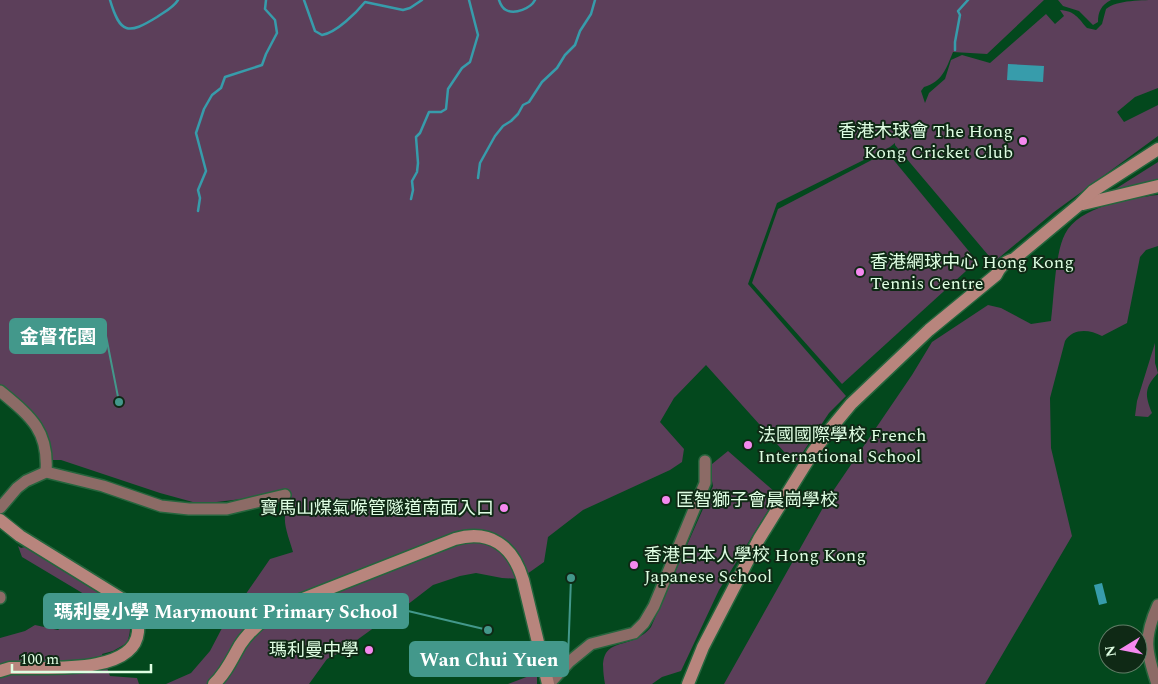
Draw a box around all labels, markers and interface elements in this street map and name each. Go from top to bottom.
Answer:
place label: 香港木球會 The Hong Kong Cricket Club [838,118,1013,166]
marker: 香港木球會 The Hong Kong Cricket Club [1017,135,1029,147]
place label: 香港網球中心 Hong Kong Tennis Centre [870,249,1074,297]
marker: 香港網球中心 Hong Kong Tennis Centre [854,266,866,278]
callout: 金督花園 [10,319,106,353]
text: 金督花園 [20,323,96,352]
place label: 法國國際學校 French International School [758,422,926,470]
marker: 法國國際學校 French International School [742,439,754,451]
place label: 匡智獅子會晨崗學校 [676,487,838,514]
marker: 匡智獅子會晨崗學校 [660,494,672,506]
place label: 寶馬山煤氣喉管隧道南面入口 [260,495,494,522]
marker: 寶馬山煤氣喉管隧道南面入口 [498,502,510,514]
place label: 香港日本人學校 Hong Kong Japanese School [644,542,866,590]
marker: 香港日本人學校 Hong Kong Japanese School [628,559,640,571]
callout: 瑪利曼小學 Marymount Primary School [44,594,408,628]
text: 瑪利曼小學 Marymount Primary School [54,598,398,627]
north arrow [1098,624,1148,674]
place label: 瑪利曼中學 [269,637,359,664]
scale bar [12,642,151,674]
callout: Wan Chui Yuen [410,642,568,676]
marker: 瑪利曼中學 [363,644,375,656]
text: N [1099,644,1122,659]
text: Wan Chui Yuen [420,646,559,675]
text: 100 m [20,648,59,671]

